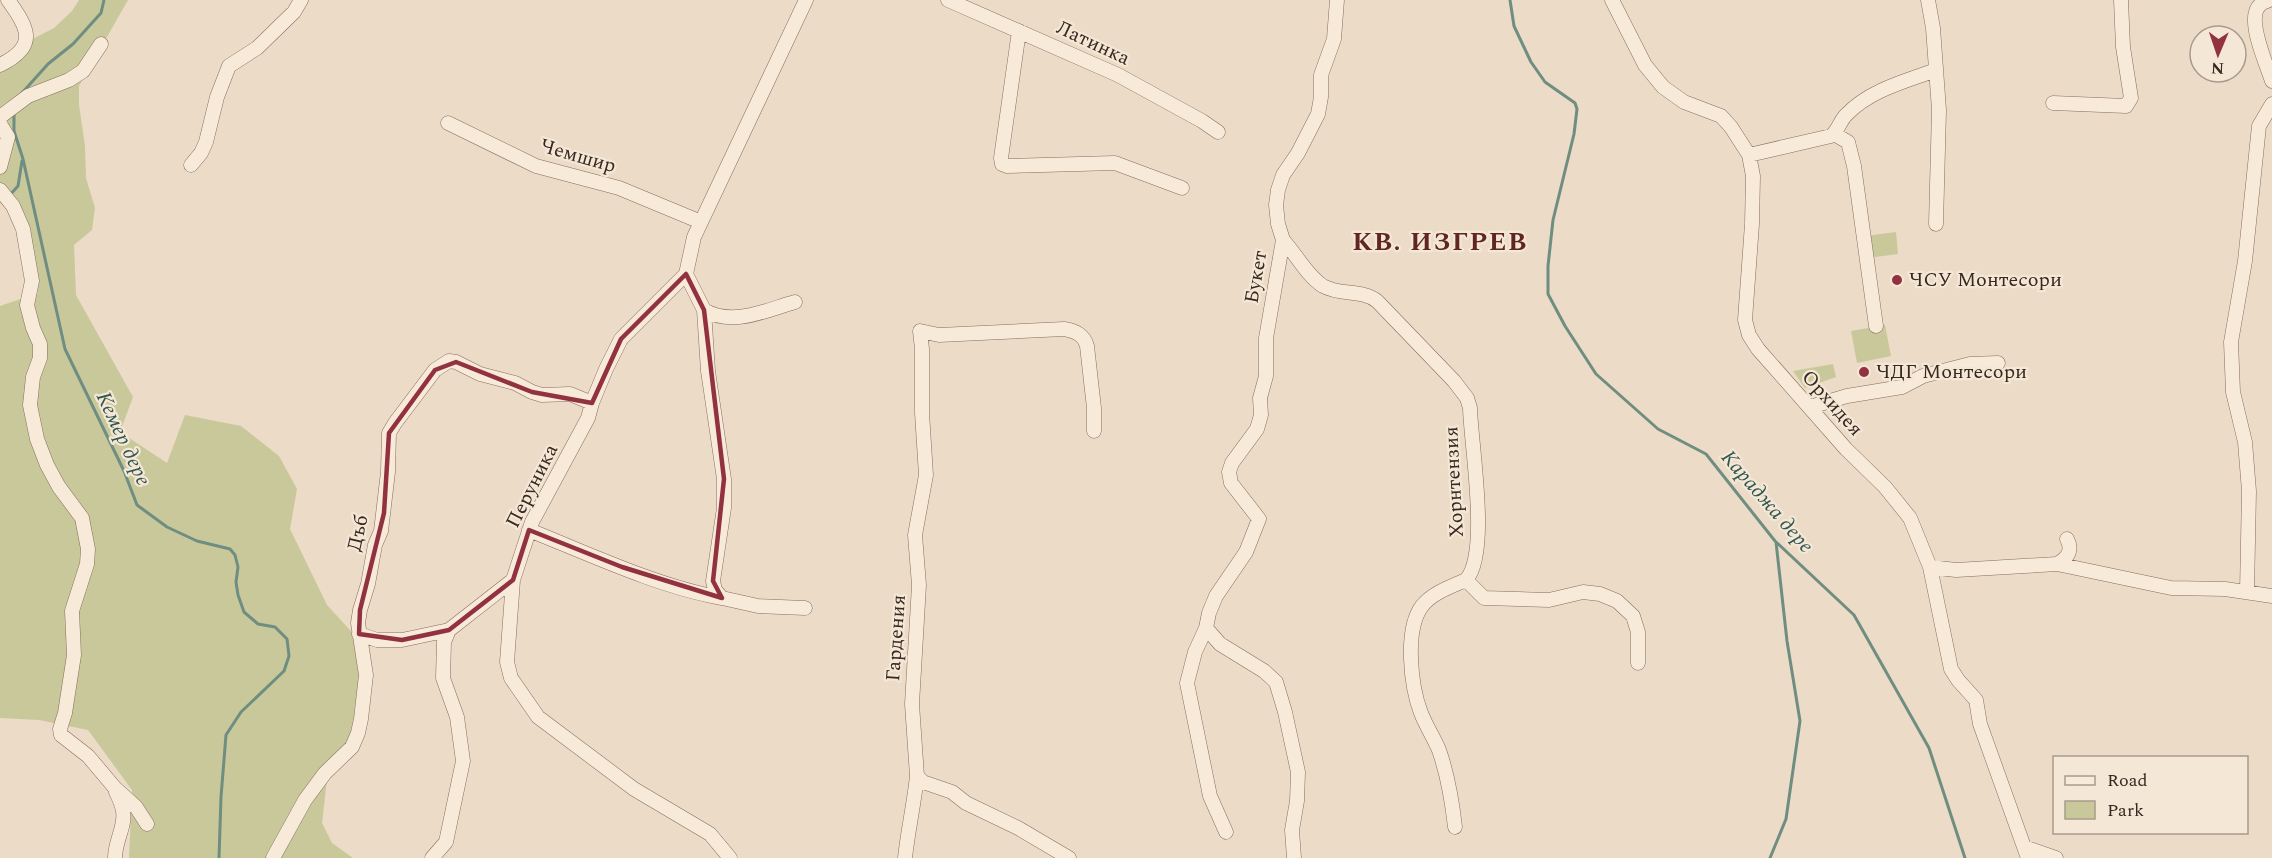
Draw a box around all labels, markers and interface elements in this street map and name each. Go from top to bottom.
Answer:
street label: Латинка [1051,13,1135,73]
north arrow [2188,24,2248,84]
text: N [2211,56,2224,80]
street label: Чемшир [536,131,620,181]
district label: КВ. ИЗГРЕВ [1352,222,1528,262]
street label: Букет [1237,248,1275,306]
place label: ЧСУ Монтесори [1909,265,2062,295]
marker: ЧСУ Монтесори [1890,273,1904,287]
place label: ЧДГ Монтесори [1876,357,2027,387]
street label: Орхидея [1794,363,1870,443]
marker: ЧДГ Монтесори [1857,365,1871,379]
water label: Кемер дере [87,387,159,491]
street label: Хорнтензия [1436,426,1472,538]
street label: Перуника [498,439,566,533]
water label: Караджа дере [1713,443,1821,561]
street label: Дъб [339,512,377,554]
street label: Гардения [878,594,914,682]
legend [2053,756,2248,834]
text: Road [2107,767,2148,794]
text: Park [2107,797,2144,824]

